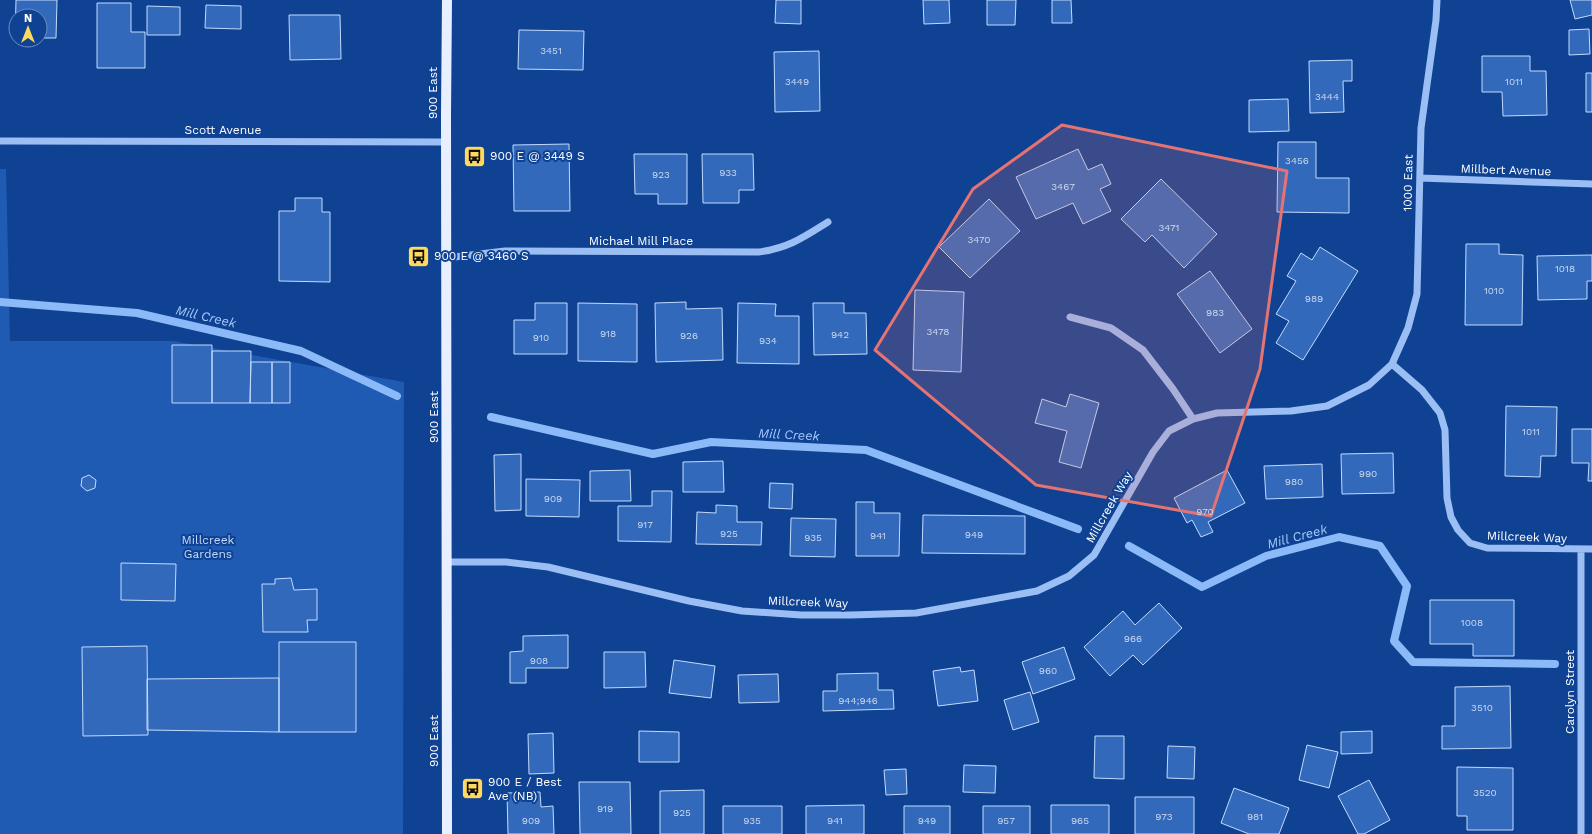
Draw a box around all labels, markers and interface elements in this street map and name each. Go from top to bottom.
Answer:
north arrow [8,8,48,48]
text: N [24,12,32,25]
house number: 3451 [540,45,562,56]
street label: 900 East [426,67,440,119]
house number: 3449 [785,76,809,87]
house number: 1011 [1505,76,1523,87]
house number: 3444 [1315,91,1339,102]
street label: Scott Avenue [185,123,261,137]
bus stop icon: 900 E @ 3449 S [461,143,487,169]
place label: 900 E @ 3449 S [490,149,585,163]
street label: 1000 East [1401,154,1415,212]
house number: 3456 [1285,155,1309,166]
street label: Millbert Avenue [1460,161,1552,179]
house number: 933 [719,167,737,178]
house number: 923 [652,169,670,180]
house number: 3467 [1051,181,1075,192]
house number: 3471 [1159,222,1179,233]
street label: Michael Mill Place [589,234,693,248]
house number: 3470 [967,234,991,245]
bus stop icon: 900 E @ 3460 S [406,243,432,269]
place label: 900 E @ 3460 S [434,249,529,263]
house number: 1018 [1555,263,1575,274]
house number: 1010 [1484,285,1504,296]
house number: 989 [1305,293,1323,304]
water label: Mill Creek [174,302,238,331]
house number: 983 [1206,307,1224,318]
house number: 3478 [926,326,950,337]
house number: 918 [600,328,616,339]
house number: 942 [831,329,849,340]
house number: 926 [680,330,698,341]
house number: 910 [533,332,549,343]
house number: 934 [759,335,777,346]
street label: 900 East [427,391,441,443]
water label: Mill Creek [758,425,821,444]
house number: 1011 [1522,426,1540,437]
street label: Millcreek Way [1083,468,1135,545]
house number: 990 [1359,468,1377,479]
house number: 980 [1285,476,1303,487]
house number: 909 [544,493,562,504]
house number: 970 [1196,506,1214,517]
house number: 917 [637,519,653,530]
water label: Mill Creek [1265,521,1330,552]
house number: 925 [720,528,738,539]
house number: 949 [965,529,983,540]
street label: Millcreek Way [1487,529,1568,545]
house number: 941 [870,530,886,541]
house number: 935 [804,532,822,543]
park label: Millcreek Gardens [182,533,235,561]
street label: Millcreek Way [768,594,849,610]
house number: 1008 [1461,617,1483,628]
house number: 966 [1124,633,1142,644]
street label: Carolyn Street [1563,650,1577,734]
house number: 908 [530,655,548,666]
house number: 960 [1039,665,1057,676]
house number: 944;946 [838,695,878,706]
house number: 3510 [1471,702,1493,713]
street label: 900 East [427,715,441,767]
place label: 900 E / Best Ave (NB) [488,775,562,803]
bus stop icon: 900 E / Best Ave (NB) [459,776,485,802]
house number: 3520 [1473,787,1497,798]
house number: 919 [597,803,613,814]
house number: 925 [673,807,691,818]
house number: 973 [1155,811,1173,822]
house number: 981 [1247,811,1263,822]
house number: 909 [522,815,540,826]
house number: 935 [743,815,761,826]
house number: 941 [827,815,843,826]
house number: 949 [918,815,936,826]
house number: 957 [997,815,1015,826]
house number: 965 [1071,815,1089,826]

